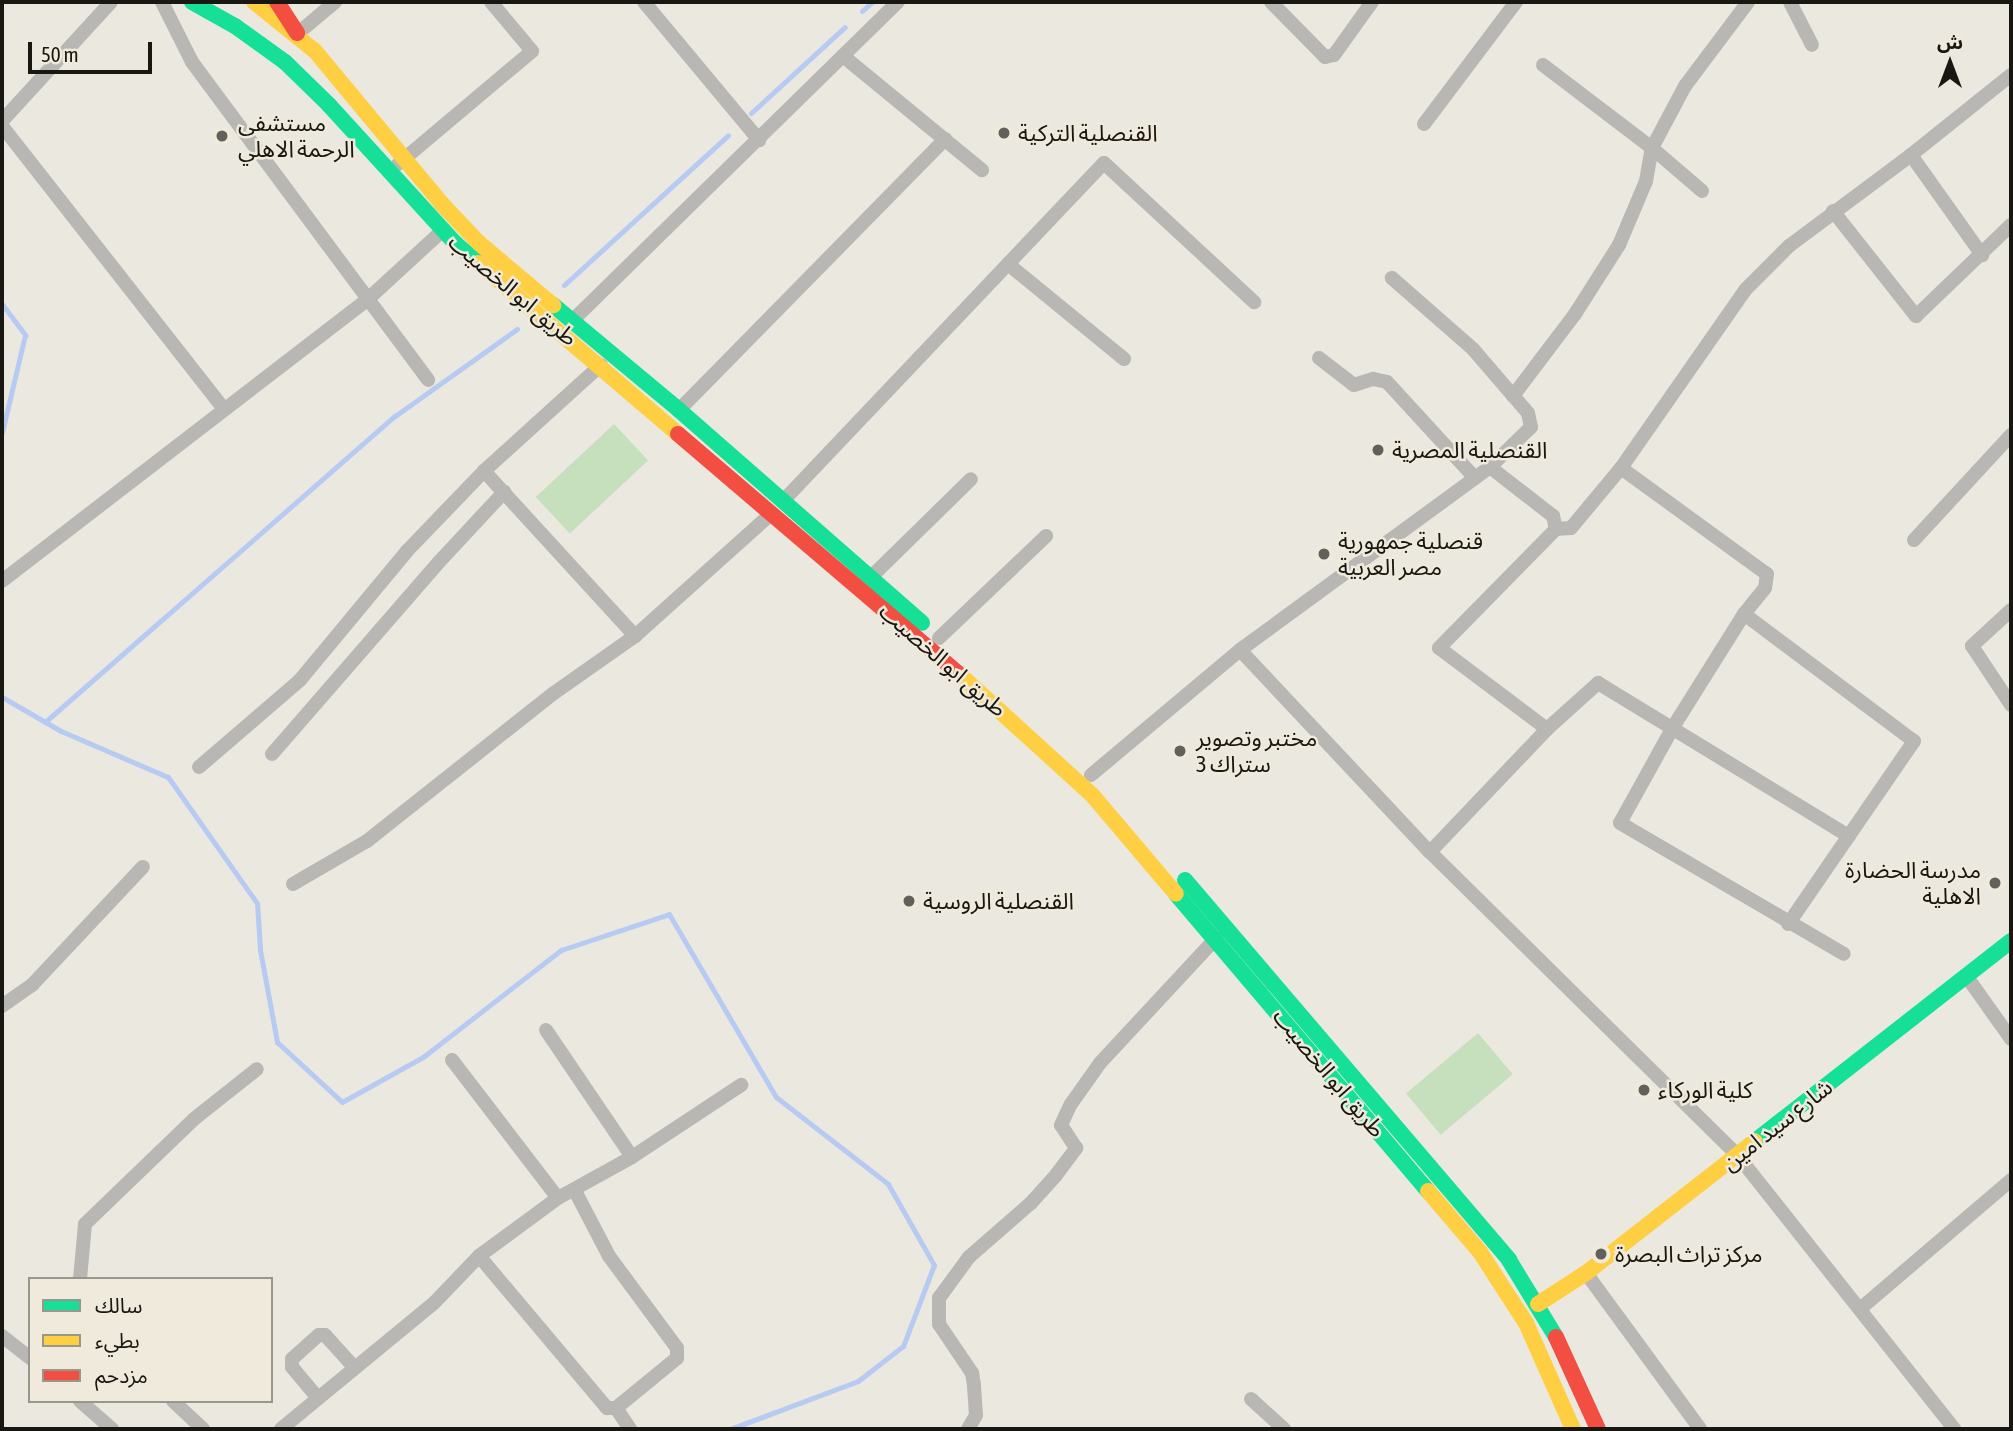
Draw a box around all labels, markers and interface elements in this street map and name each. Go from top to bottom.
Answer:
scale bar [32,28,156,72]
north arrow [1915,28,1985,98]
text: ش [1937,31,1963,53]
text: 50 m [41,42,79,66]
place label: مستشفى الرحمة الاهلي [238,109,355,163]
place label: القنصلية التركية [1018,119,1158,147]
marker: القنصلية التركية [996,125,1012,141]
marker: مستشفى الرحمة الاهلي [212,126,232,146]
street label: طريق ابو الخصيب [443,228,583,352]
place label: القنصلية المصرية [1392,436,1547,464]
marker: القنصلية المصرية [1370,442,1386,458]
place label: قنصلية جمهورية مصر العربية [1338,527,1483,581]
marker: قنصلية جمهورية مصر العربية [1316,546,1332,562]
street label: طريق ابو الخصيب [874,597,1012,723]
place label: مختبر وتصوير ستراك 3 [1196,724,1317,778]
marker: مختبر وتصوير ستراك 3 [1170,741,1190,761]
place label: مدرسة الحضارة الاهلية [1845,856,1981,910]
marker: مدرسة الحضارة الاهلية [1987,875,2003,891]
place label: القنصلية الروسية [923,887,1074,915]
marker: القنصلية الروسية [901,893,917,909]
street label: طريق ابو الخصيب [1267,1003,1391,1143]
street label: شارع سيد امين [1716,1073,1838,1177]
place label: كلية الوركاء [1658,1076,1753,1104]
marker: كلية الوركاء [1636,1082,1652,1098]
place label: مركز تراث البصرة [1615,1240,1763,1268]
marker: مركز تراث البصرة [1593,1246,1609,1262]
legend [28,1277,273,1403]
text: سالك [95,1293,142,1317]
text: بطيء [95,1328,140,1352]
text: مزدحم [95,1363,148,1387]

